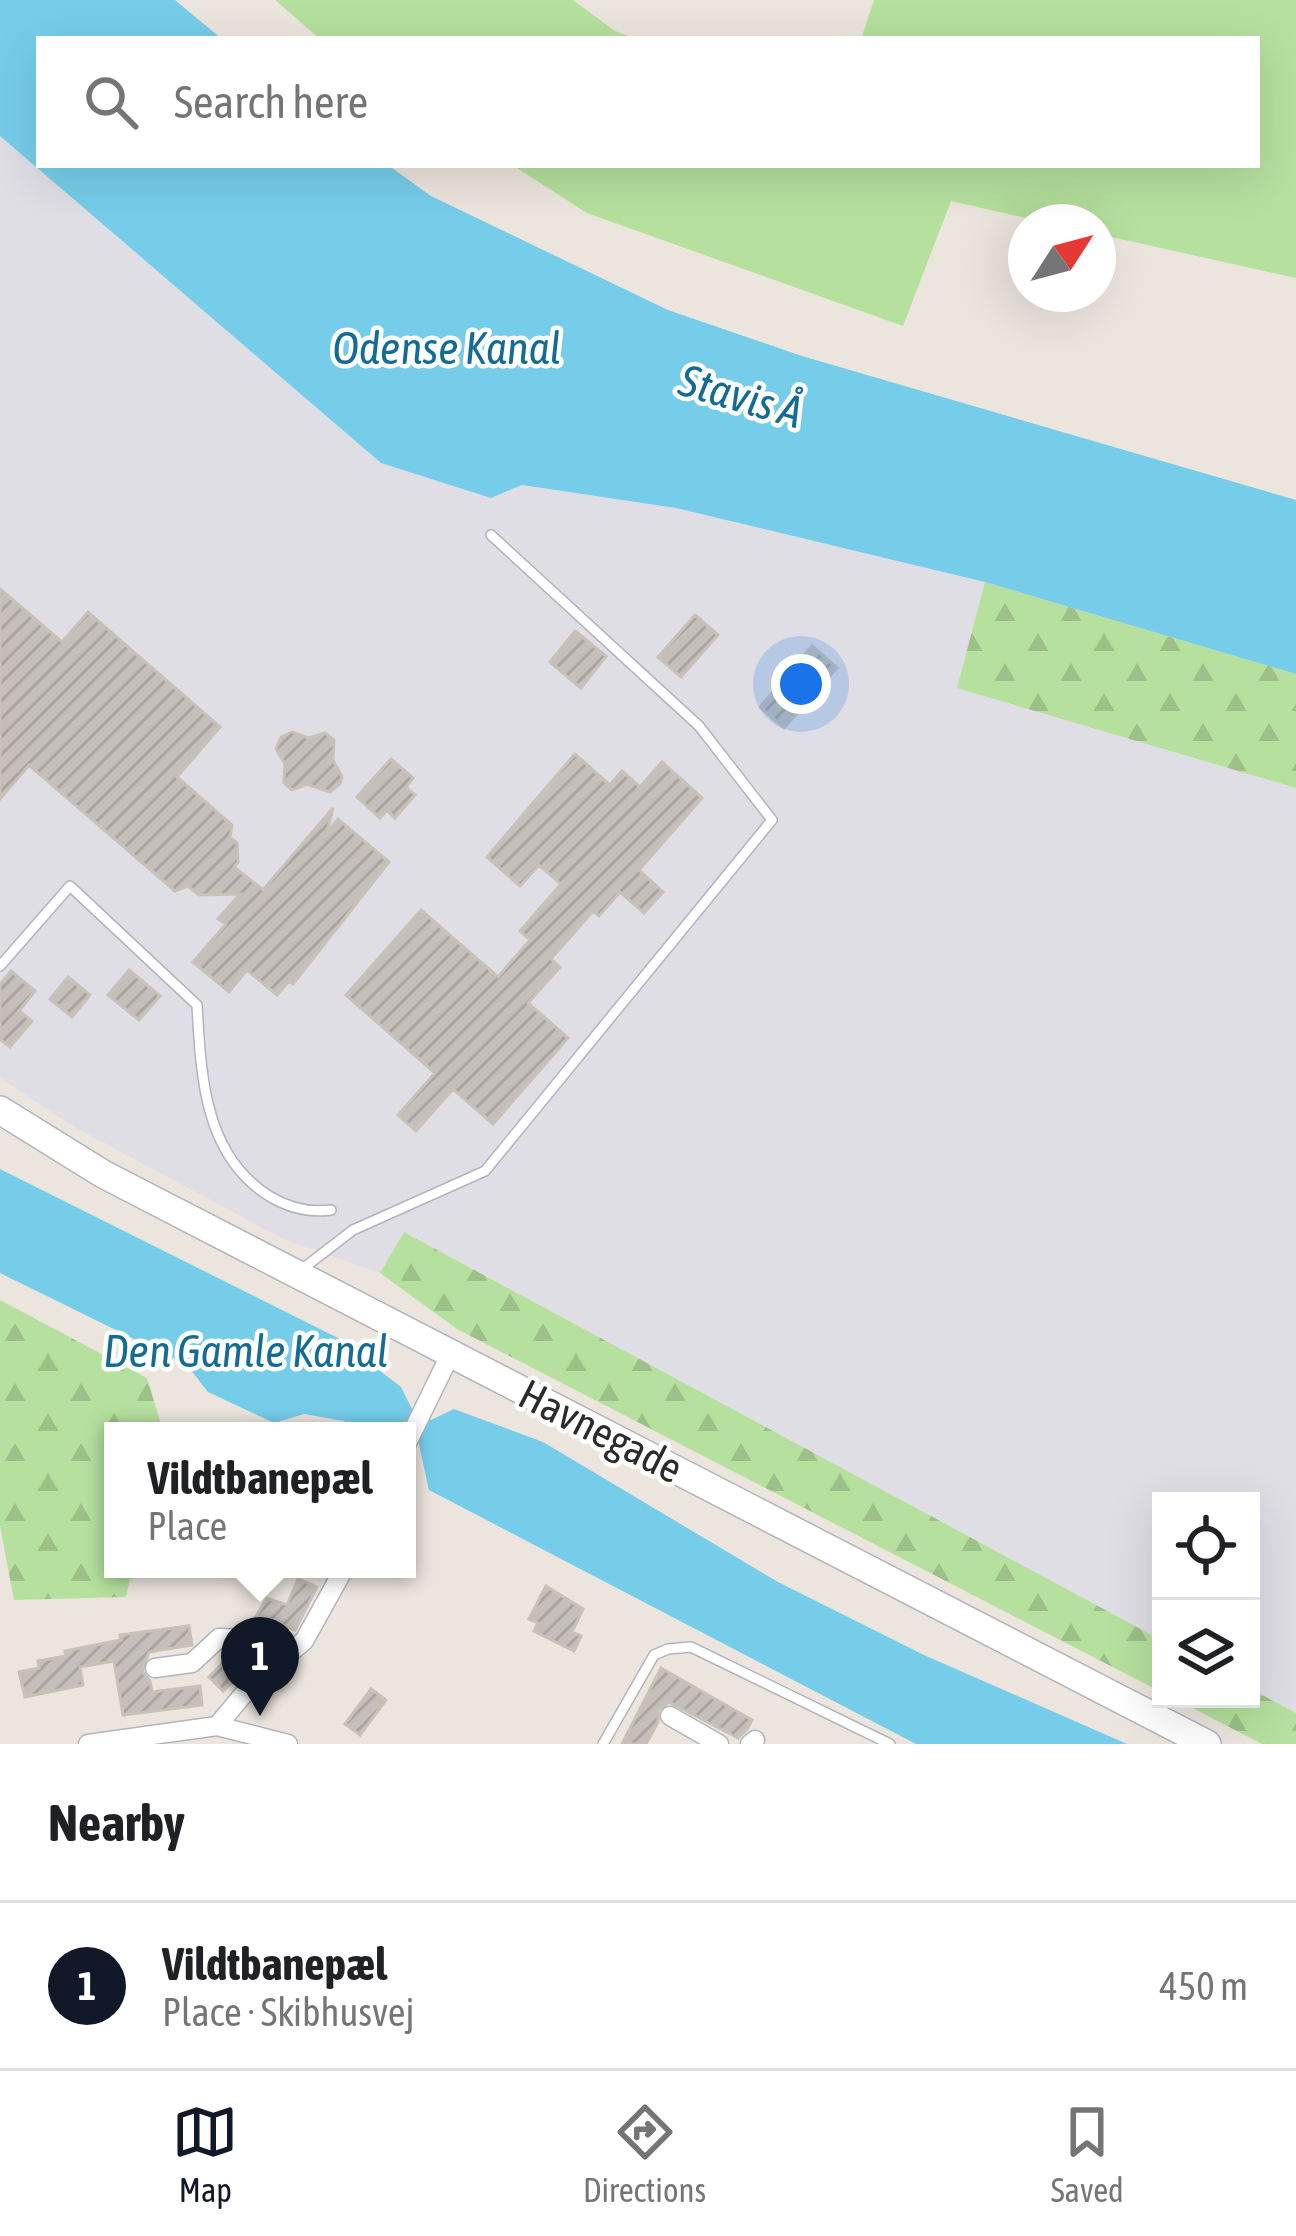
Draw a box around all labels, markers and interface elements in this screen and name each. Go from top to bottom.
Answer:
search box [36,36,1260,168]
icon: search [78,69,144,135]
text: Search here [174,76,368,128]
north arrow [1008,204,1116,312]
water label: Odense Kanal [332,322,562,374]
water label: Stavis Å [673,353,808,438]
your location [771,654,831,714]
water label: Den Gamle Kanal [103,1325,389,1377]
street label: Havnegade [512,1370,690,1492]
popup [104,1422,416,1578]
text: Vildtbanepæl [147,1452,373,1504]
map controls [1152,1492,1260,1708]
button: locate [1152,1492,1260,1600]
text: Place [147,1504,227,1548]
button: layers [1152,1600,1260,1708]
pin: 1 [221,1617,299,1716]
text: Nearby [48,1793,185,1852]
text: Vildtbanepæl [162,1938,387,1990]
text: 1 [78,1964,96,2008]
text: 450 m [1160,1964,1248,2008]
text: Place · Skibhusvej [162,1990,414,2034]
tab: Map [172,2099,238,2209]
tab: Directions [583,2099,706,2209]
tab: Saved [1051,2099,1124,2209]

